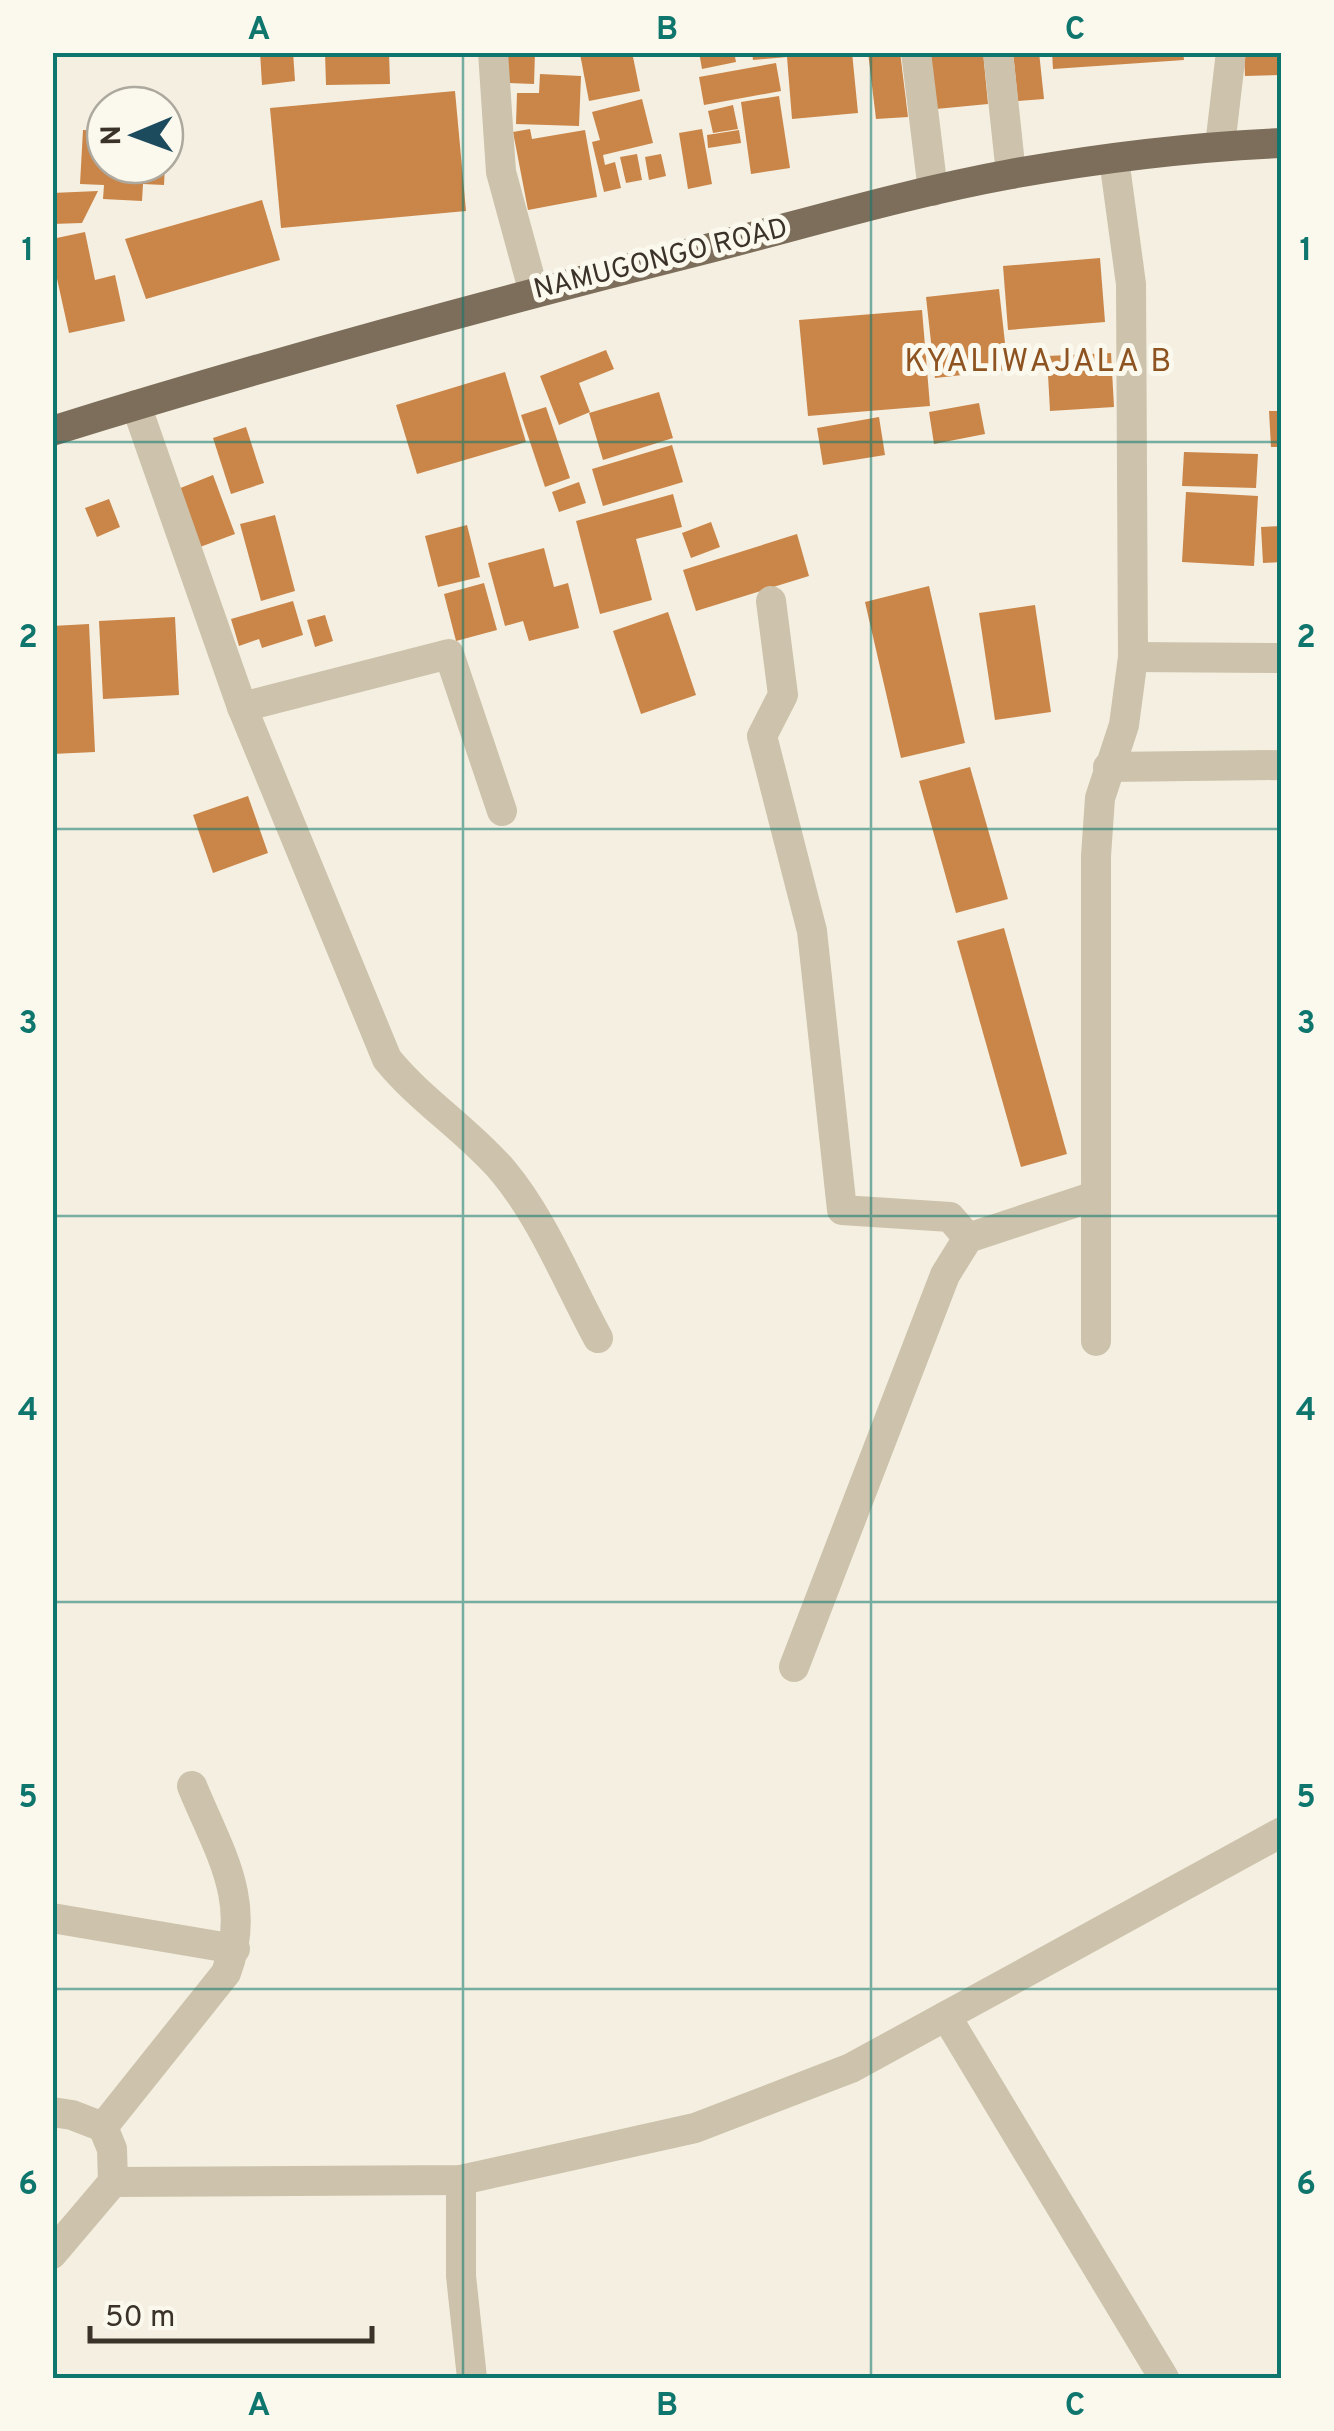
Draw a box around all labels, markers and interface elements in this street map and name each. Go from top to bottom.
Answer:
text: A [248,11,270,51]
text: B [656,11,678,51]
text: C [1065,11,1085,51]
north arrow [85,85,185,185]
text: N [95,125,131,146]
street label: NAMUGONGO ROAD [530,211,792,309]
text: 1 [22,232,34,272]
text: 1 [1300,232,1312,272]
district label: KYALIWAJALA B [904,343,1174,383]
text: 2 [18,619,38,659]
text: 2 [1296,619,1316,659]
text: 3 [18,1005,38,1045]
text: 3 [1296,1005,1316,1045]
text: 4 [18,1392,38,1432]
text: 4 [1296,1392,1316,1432]
text: 5 [18,1779,38,1819]
text: 5 [1296,1779,1316,1819]
text: 6 [18,2166,38,2206]
text: 6 [1296,2166,1316,2206]
scale bar [90,2281,372,2343]
text: 50 m [105,2300,175,2337]
text: A [248,2387,270,2427]
text: B [656,2387,678,2427]
text: C [1065,2387,1085,2427]

